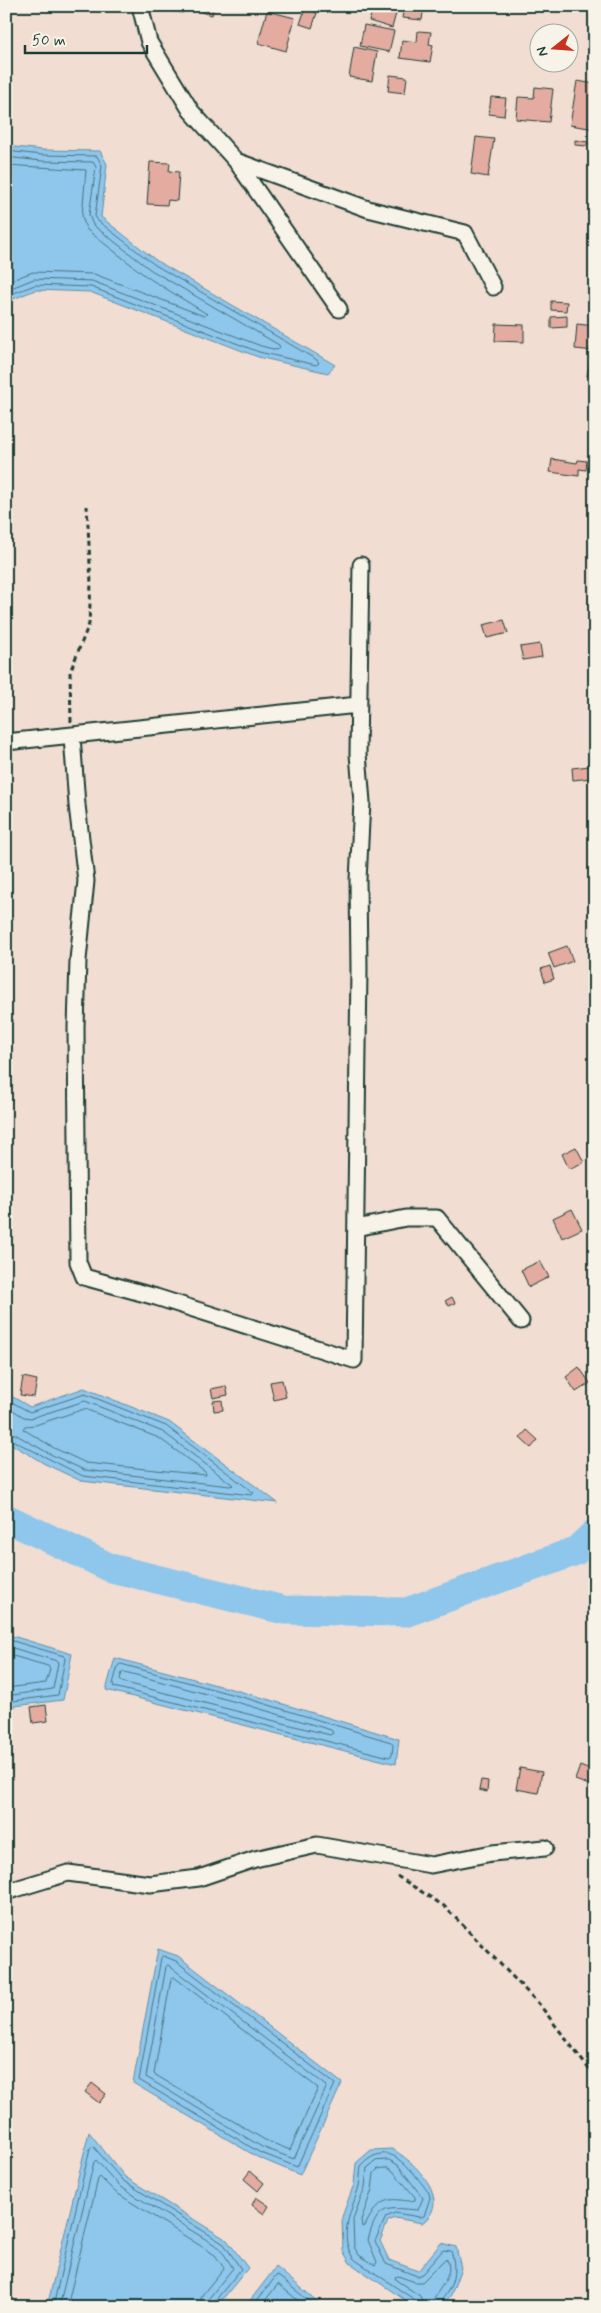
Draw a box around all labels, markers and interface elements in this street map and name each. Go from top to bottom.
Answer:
scale bar [25,22,148,54]
north arrow [528,22,578,72]
text: 50 m [32,31,66,51]
text: N [533,44,552,59]

